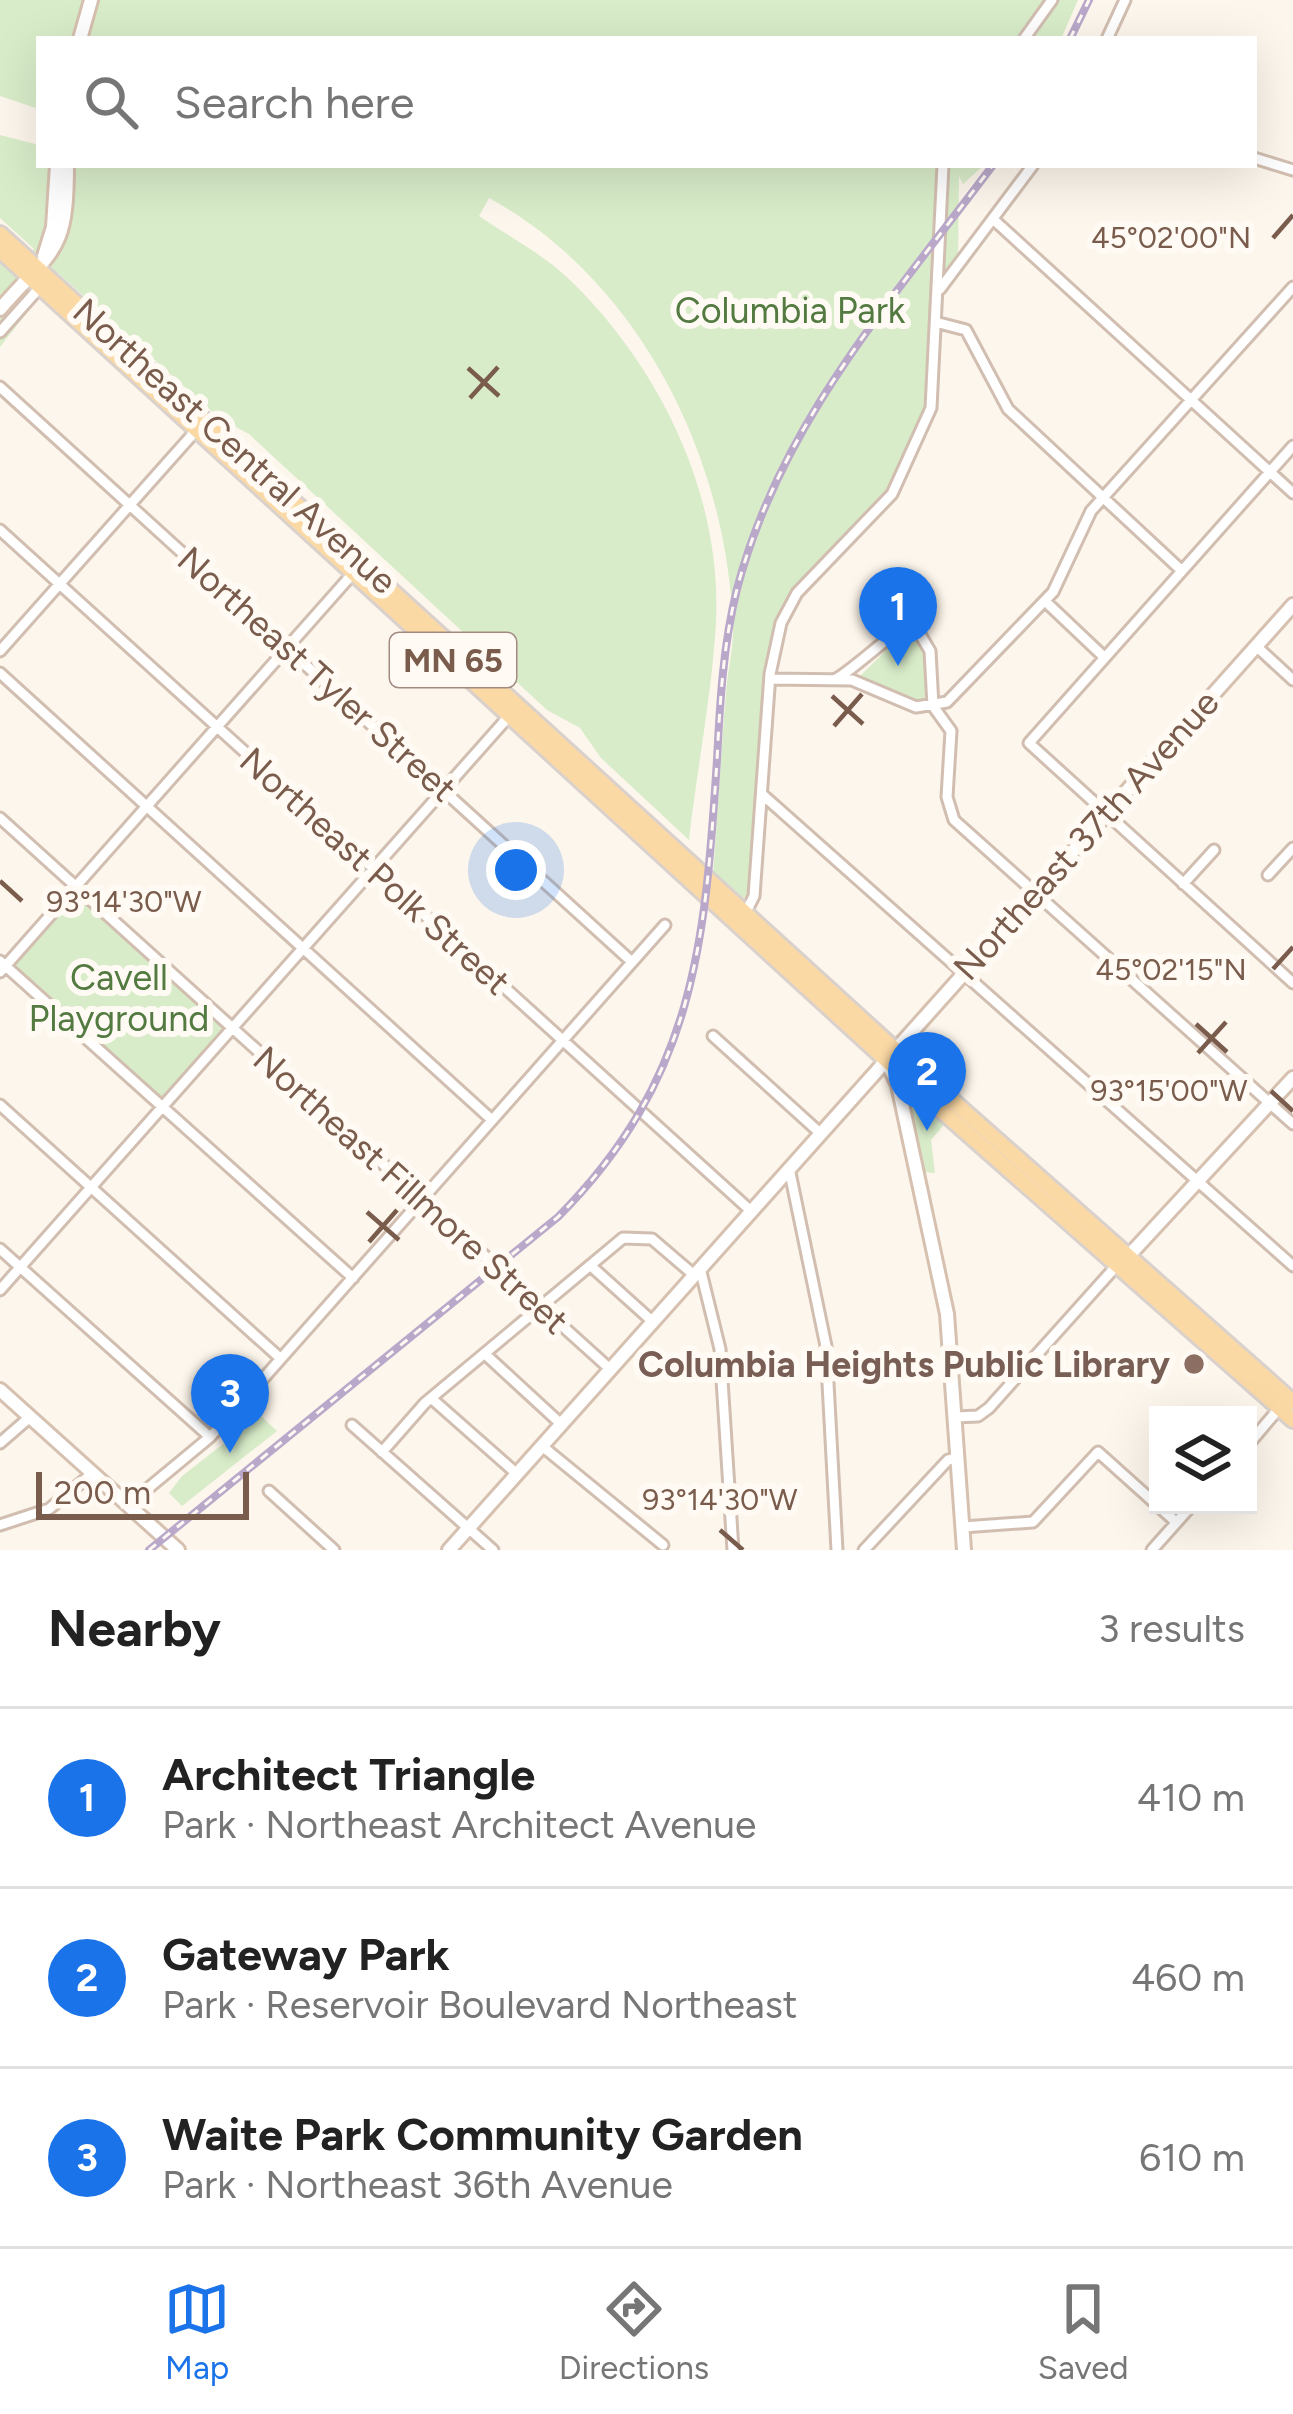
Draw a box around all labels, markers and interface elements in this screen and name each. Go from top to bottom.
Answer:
search box [36,36,1257,168]
icon: search [78,69,144,135]
text: Search here [174,75,414,129]
text: 45°02'00"N [1091,219,1251,256]
street label: Northeast Central Avenue [64,289,406,603]
park label: Columbia Park [675,289,906,332]
street label: Northeast Tyler Street [169,538,465,810]
pin: 1 [859,567,937,666]
road number: MN 65 [390,633,516,687]
street label: Northeast 37th Avenue [945,681,1227,989]
street label: Northeast Polk Street [231,738,519,1004]
your location [486,840,546,900]
text: 93°14'30"W [46,883,202,920]
text: 45°02'15"N [1095,951,1247,988]
park label: Cavell Playground [29,956,209,1040]
pin: 2 [888,1032,966,1131]
street label: Northeast Fillmore Street [245,1037,577,1343]
text: 93°15'00"W [1091,1072,1248,1109]
place label: Columbia Heights Public Library [638,1343,1170,1386]
marker: Columbia Heights Public Library [1181,1351,1207,1377]
pin: 3 [191,1354,269,1453]
map controls [1149,1406,1257,1514]
button: layers [1149,1406,1257,1514]
scale bar [36,1466,249,1519]
text: 200 m [54,1473,151,1512]
text: 93°14'30"W [642,1481,798,1518]
text: Nearby [48,1598,221,1659]
text: 3 results [1098,1605,1245,1652]
text: Architect Triangle [162,1747,535,1801]
text: 1 [79,1774,95,1821]
text: 410 m [1137,1774,1245,1821]
text: Park · Northeast Architect Avenue [162,1801,756,1848]
text: Gateway Park [162,1927,450,1981]
text: 2 [76,1954,98,2001]
text: 460 m [1131,1954,1245,2001]
text: Park · Reservoir Boulevard Northeast [162,1981,798,2028]
text: Waite Park Community Garden [162,2107,803,2161]
text: 3 [76,2134,98,2181]
text: 610 m [1139,2134,1245,2181]
text: Park · Northeast 36th Avenue [162,2161,673,2208]
tab: Map [164,2276,230,2387]
tab: Directions [559,2276,709,2387]
tab: Saved [1038,2276,1129,2387]

